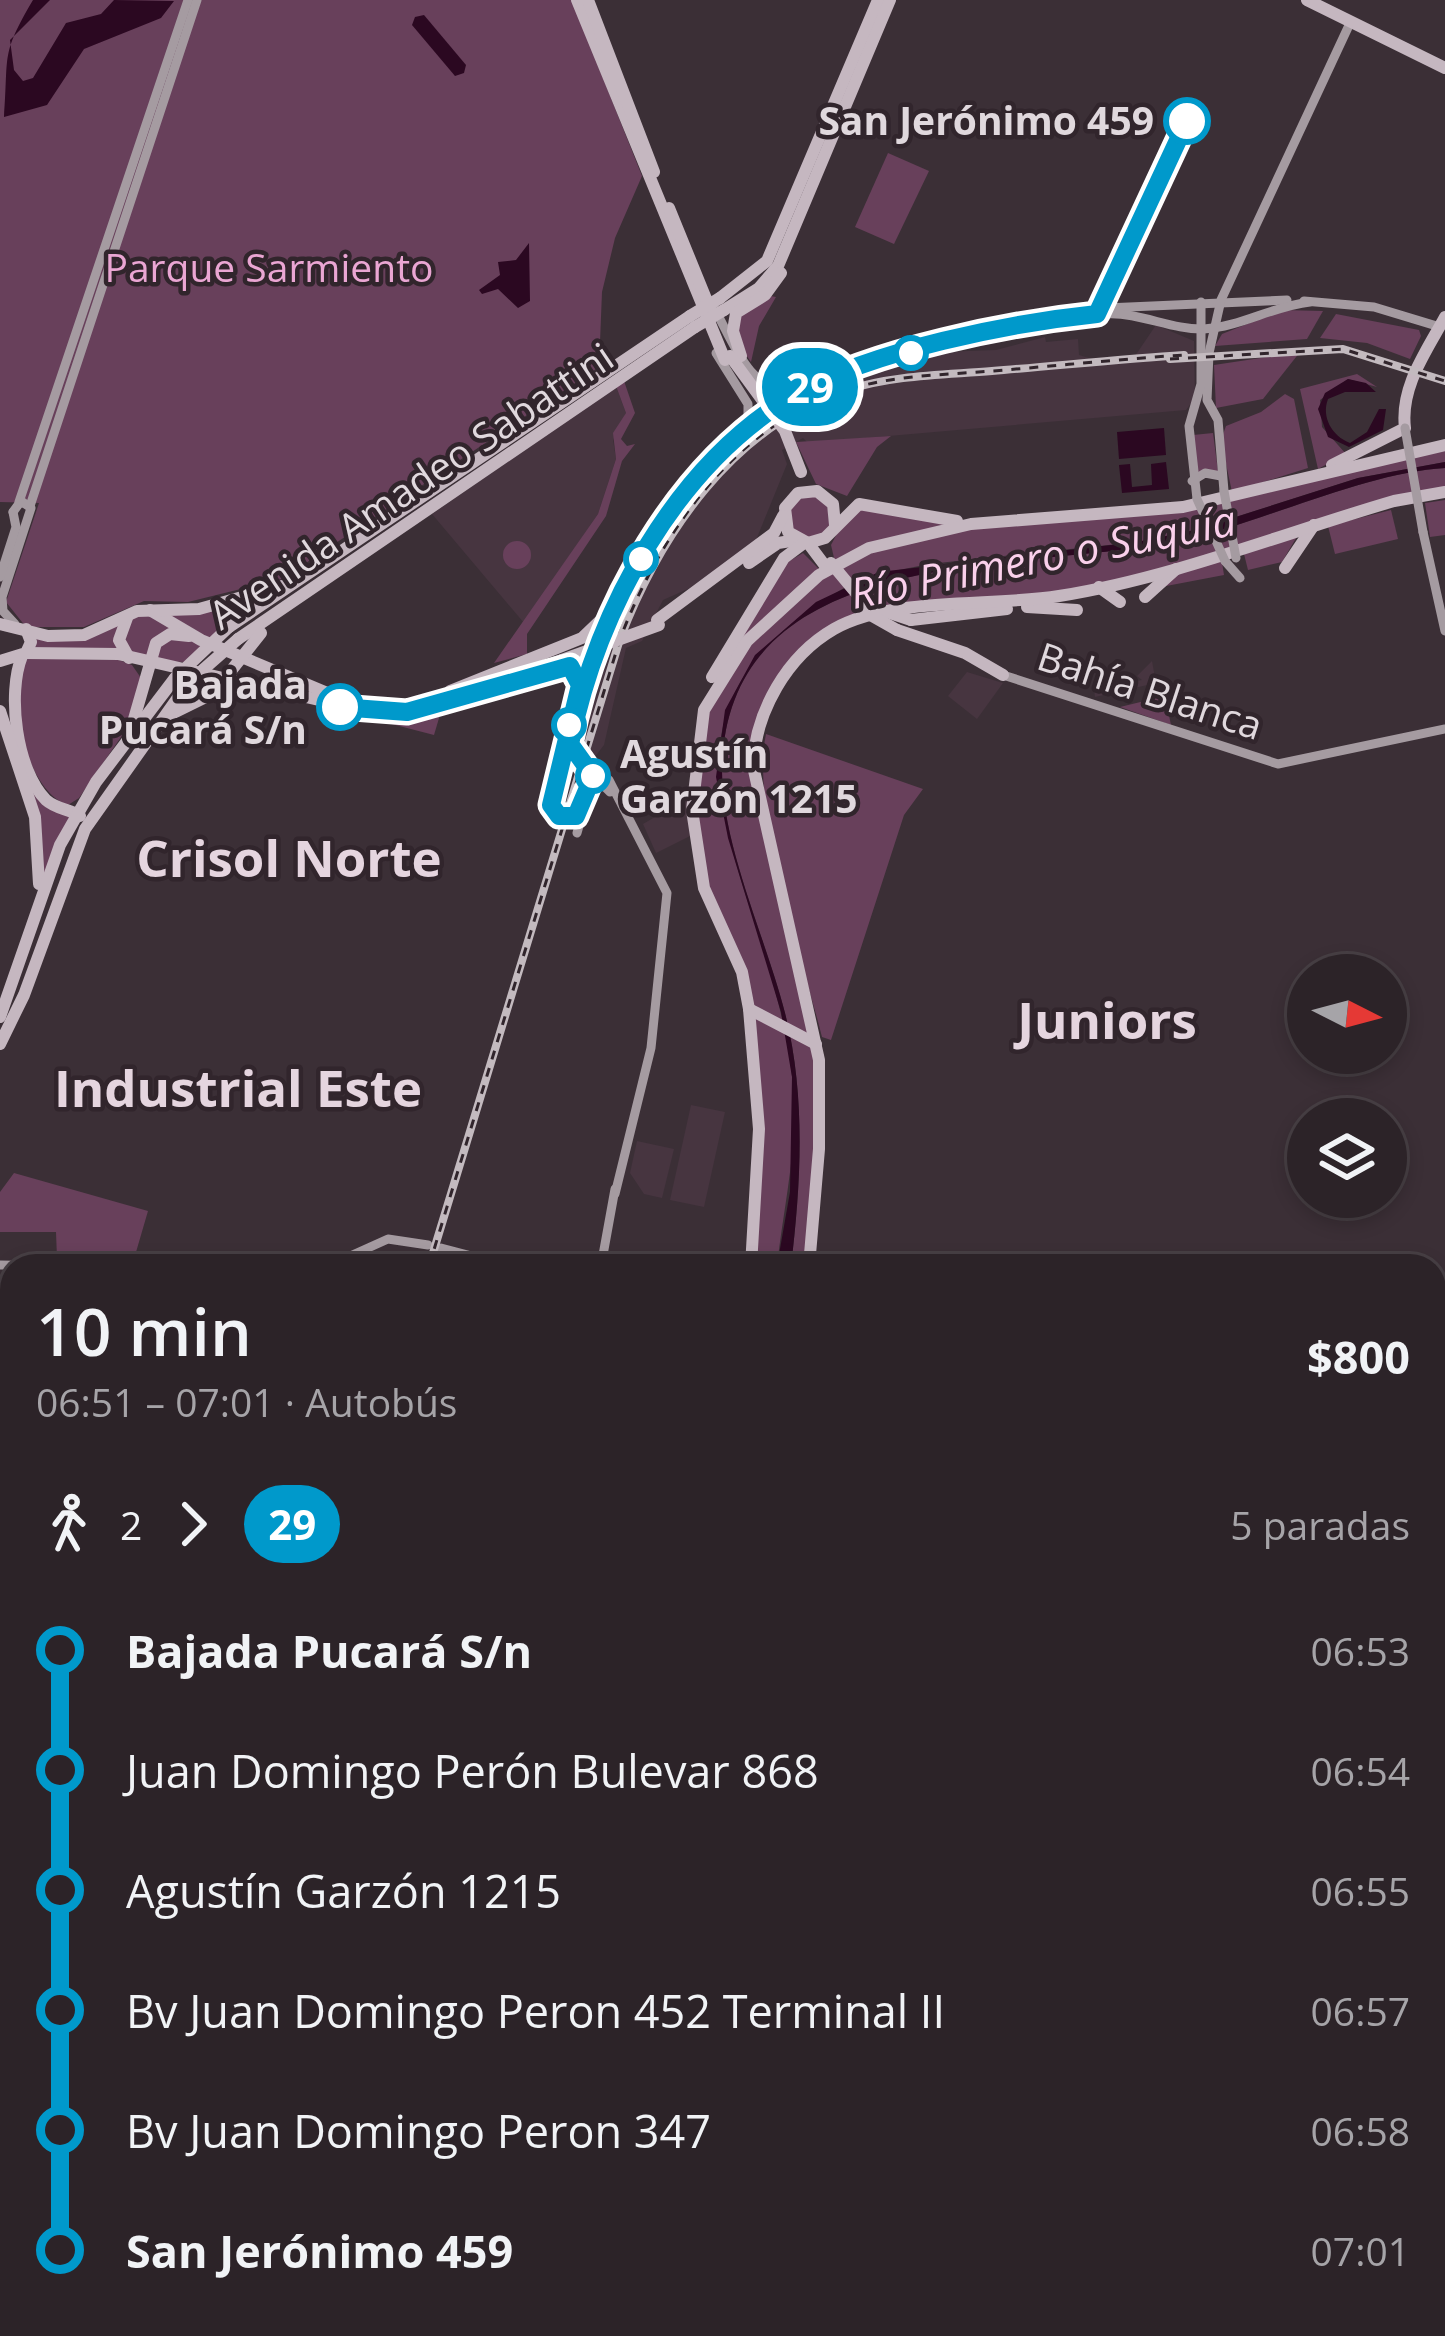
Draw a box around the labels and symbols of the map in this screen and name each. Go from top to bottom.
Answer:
place label: San Jerónimo 459 [818,93,1154,146]
marker: San Jerónimo 459 [1165,99,1209,143]
park label: Parque Sarmiento [104,240,434,293]
street label: Avenida Amadeo Sabattini [198,329,623,640]
unlabelled marker [895,337,927,369]
line badge: 29 [756,348,864,426]
water label: Río Primero o Suquía [845,490,1240,621]
unlabelled marker [625,543,657,575]
street label: Bahía Blanca [1031,628,1270,751]
place label: Bajada Pucará S/n [99,657,307,755]
marker: Bajada Pucará S/n [318,685,362,729]
unlabelled marker [553,709,585,741]
place label: Agustín Garzón 1215 [620,726,858,824]
marker: Agustín Garzón 1215 [577,760,609,792]
district label: Crisol Norte [136,822,442,892]
north arrow [1287,954,1407,1074]
district label: Juniors [1013,984,1197,1054]
district label: Industrial Este [54,1052,422,1122]

